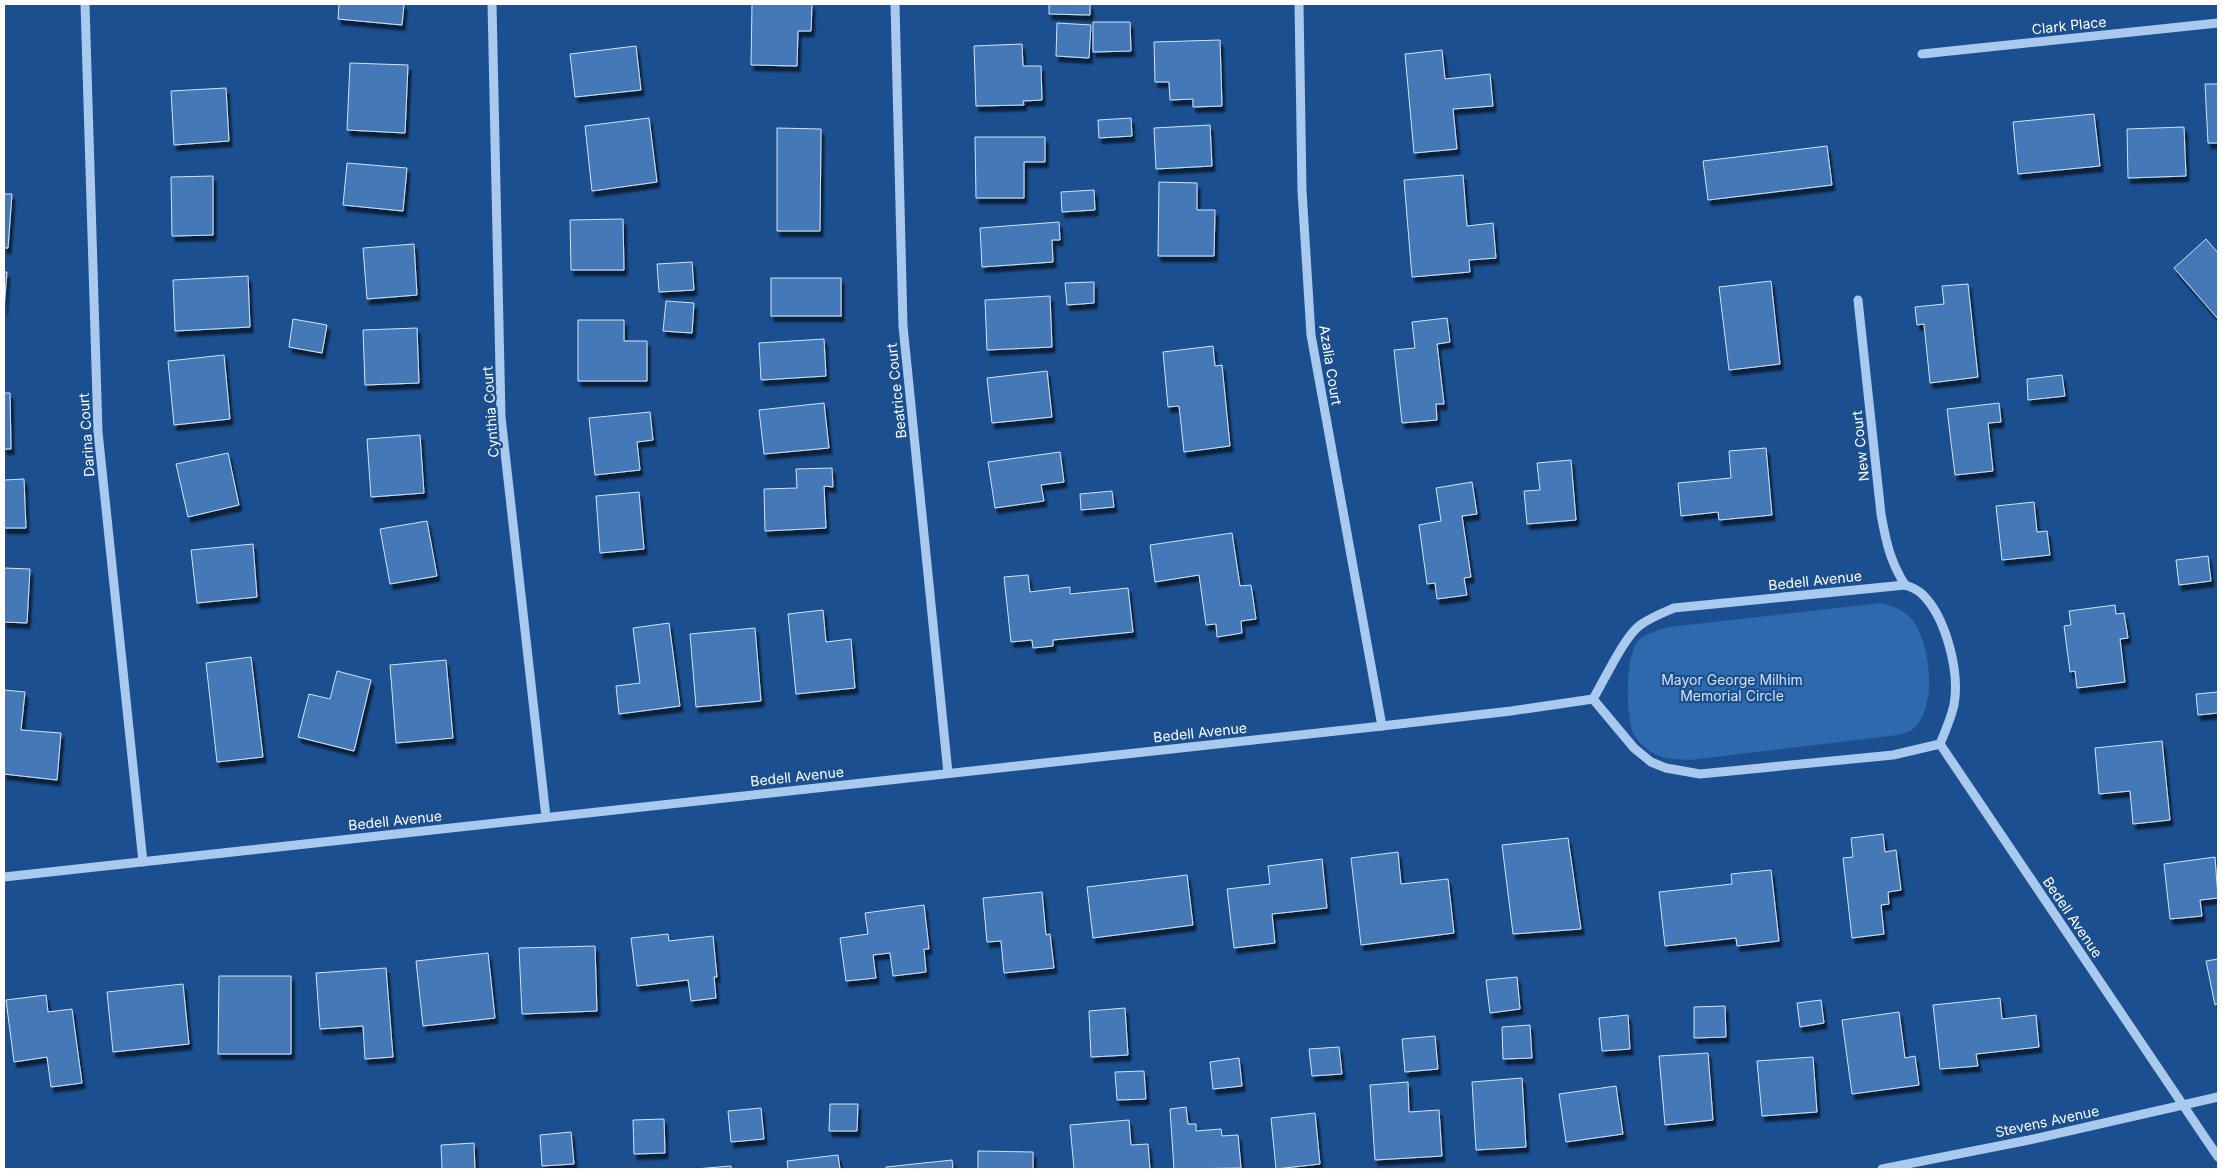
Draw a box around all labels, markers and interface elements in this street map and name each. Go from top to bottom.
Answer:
street label: Clark Place [2031,13,2107,37]
street label: Azalia Court [1316,324,1346,407]
street label: Beatrice Court [882,342,909,440]
street label: Cynthia Court [478,365,502,458]
street label: Darina Court [75,392,97,477]
street label: New Court [1848,409,1872,482]
street label: Bedell Avenue [1767,567,1863,593]
park label: Mayor George Milhim Memorial Circle [1661,671,1803,704]
street label: Bedell Avenue [1152,719,1248,745]
street label: Bedell Avenue [749,763,845,789]
street label: Bedell Avenue [347,807,443,833]
street label: Bedell Avenue [2040,873,2106,961]
street label: Stevens Avenue [1993,1102,2101,1140]

